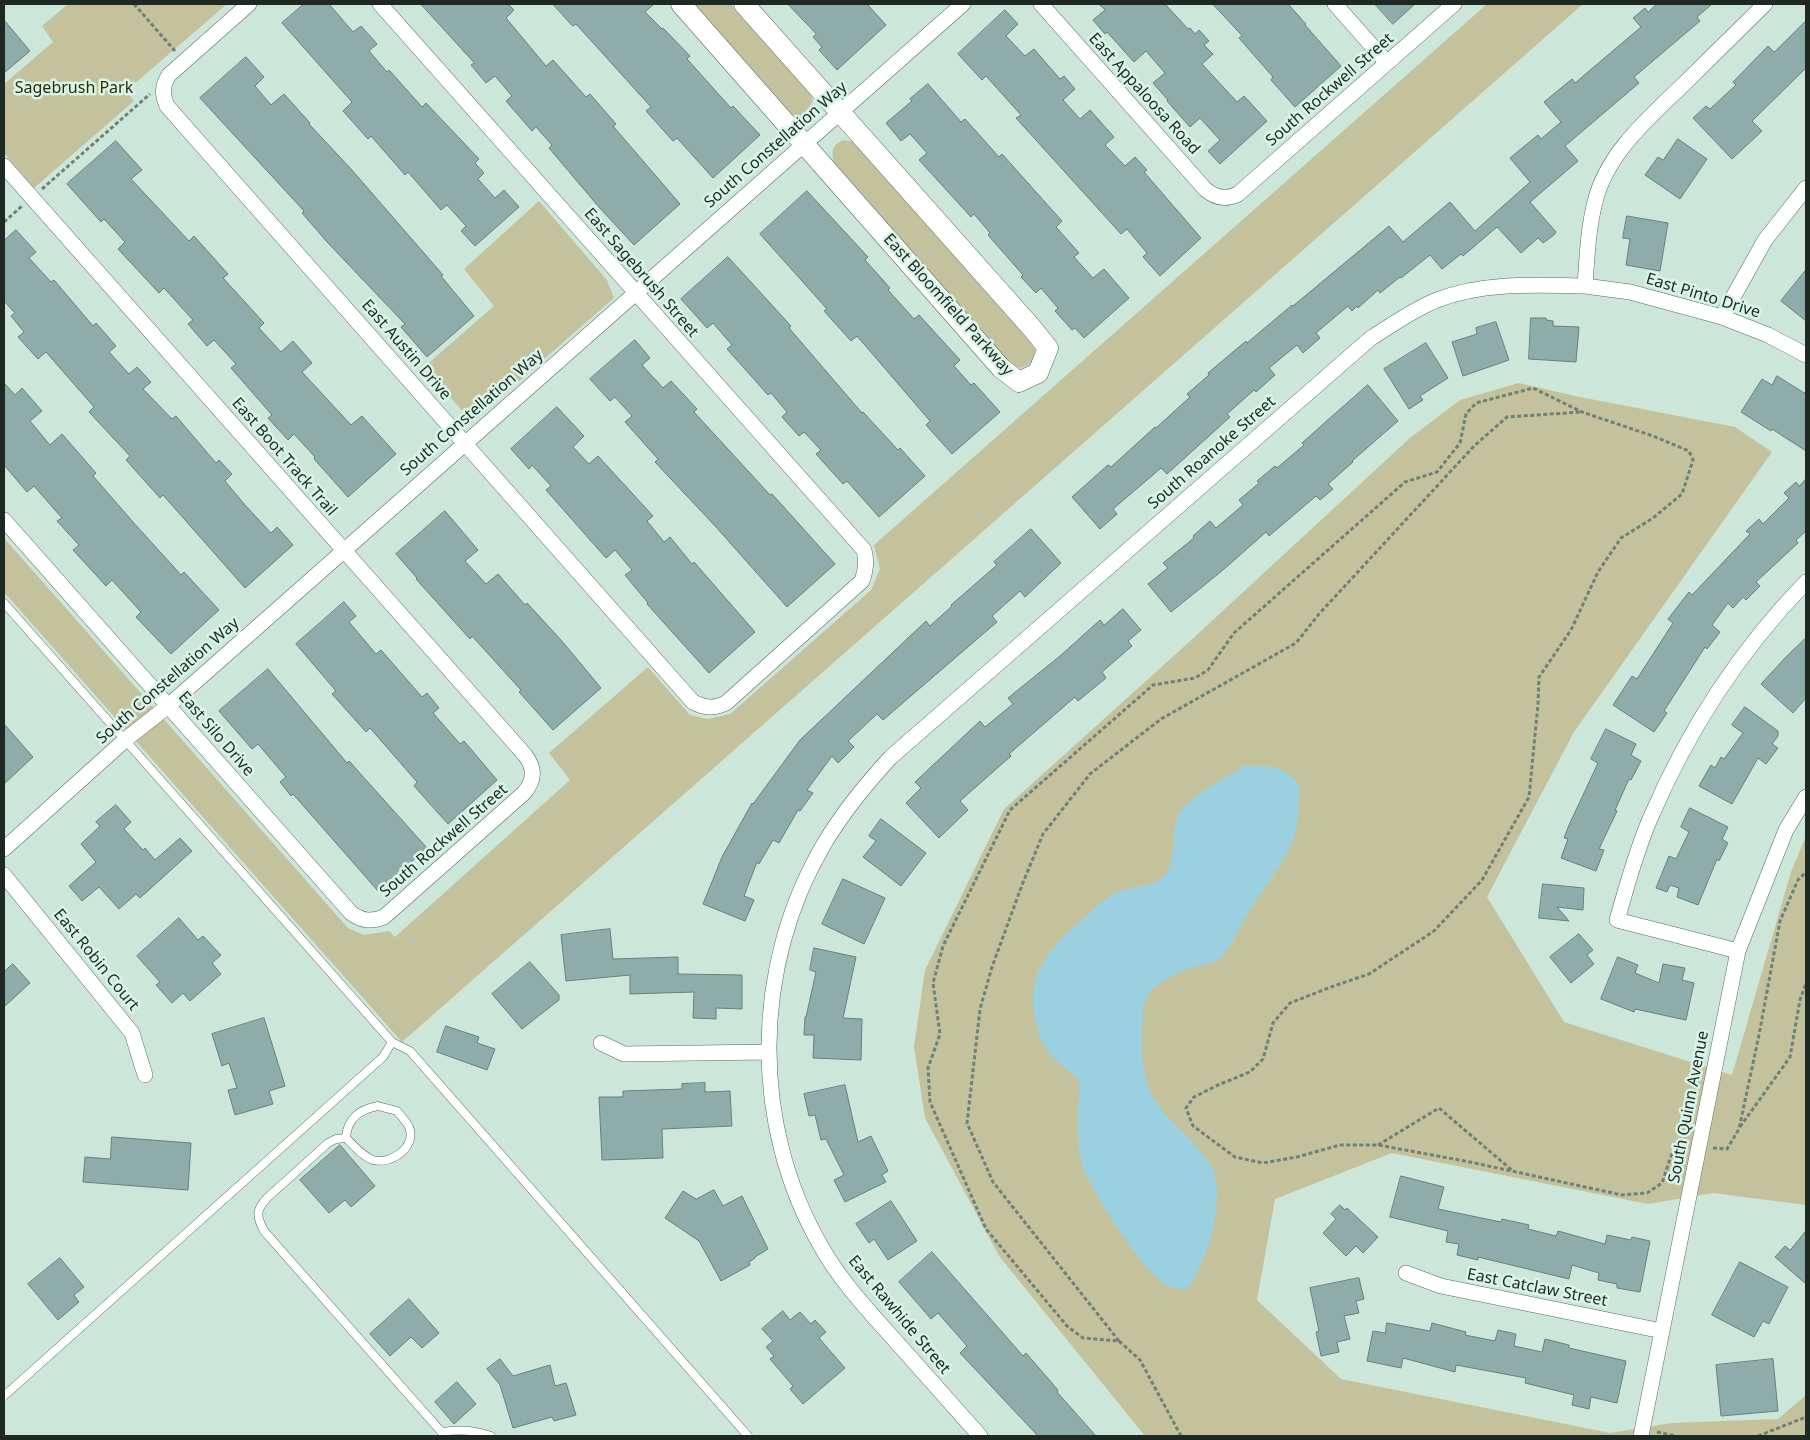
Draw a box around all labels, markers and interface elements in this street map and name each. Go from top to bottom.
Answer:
street label: East Appaloosa Road [1084,29,1204,159]
street label: South Rockwell Street [1262,29,1398,151]
park label: Sagebrush Park [15,78,133,98]
street label: South Constellation Way [701,78,851,212]
street label: East Sagebrush Street [580,205,702,341]
street label: East Bloomfield Parkway [879,230,1017,380]
street label: East Pinto Drive [1644,270,1762,322]
street label: East Austin Drive [357,296,455,404]
street label: South Constellation Way [397,346,547,480]
street label: South Roanoke Street [1144,392,1280,514]
street label: East Boot Track Trail [227,394,341,520]
street label: South Constellation Way [93,614,243,748]
street label: East Silo Drive [174,688,258,780]
street label: South Rockwell Street [376,780,512,902]
street label: East Robin Court [49,905,143,1015]
street label: South Quinn Avenue [1665,1029,1713,1185]
street label: East Rawhide Street [844,1252,954,1378]
street label: East Catclaw Street [1465,1265,1609,1311]

